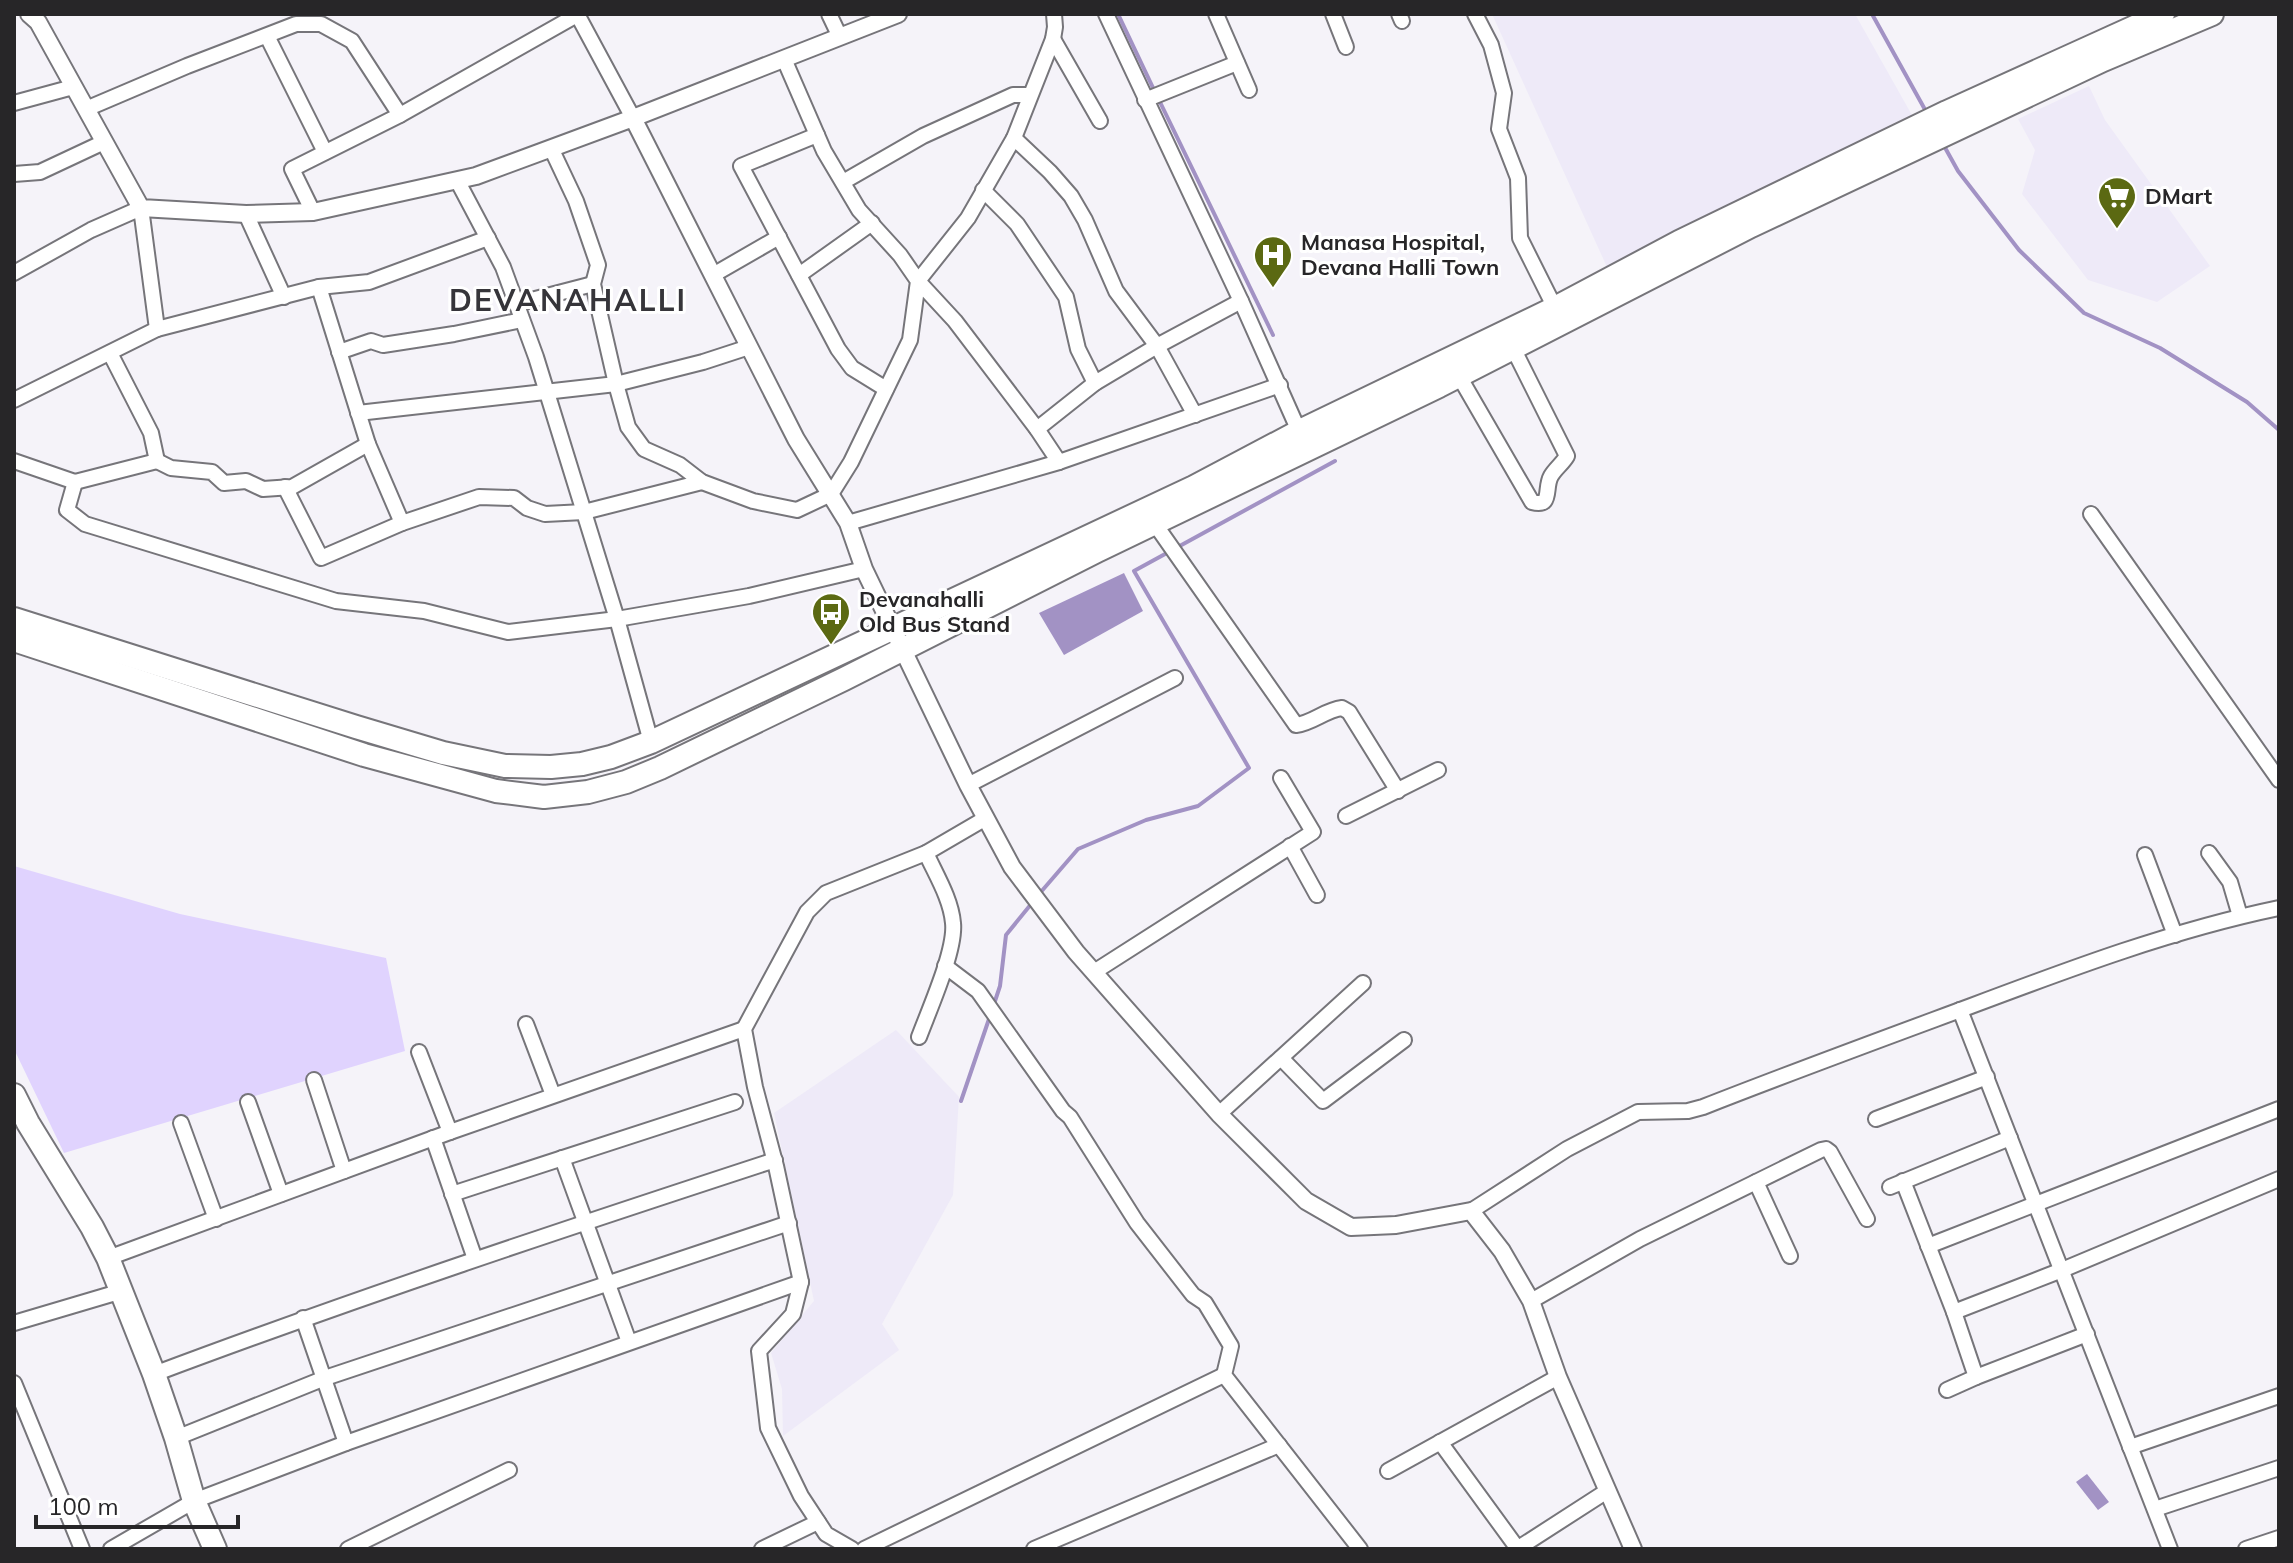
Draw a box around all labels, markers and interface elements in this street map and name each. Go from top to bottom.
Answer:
supermarket icon: DMart [2096,175,2138,230]
place label: DMart [2145,182,2212,210]
place label: Manasa Hospital, Devana Halli Town [1301,228,1499,281]
hospital icon: Manasa Hospital, Devana Halli Town [1252,234,1294,289]
district label: DEVANAHALLI [449,281,687,319]
place label: Devanahalli Old Bus Stand [859,585,1010,638]
bus stop icon: Devanahalli Old Bus Stand [810,591,852,646]
scale bar [36,1479,238,1529]
text: 100 m [48,1491,119,1521]

